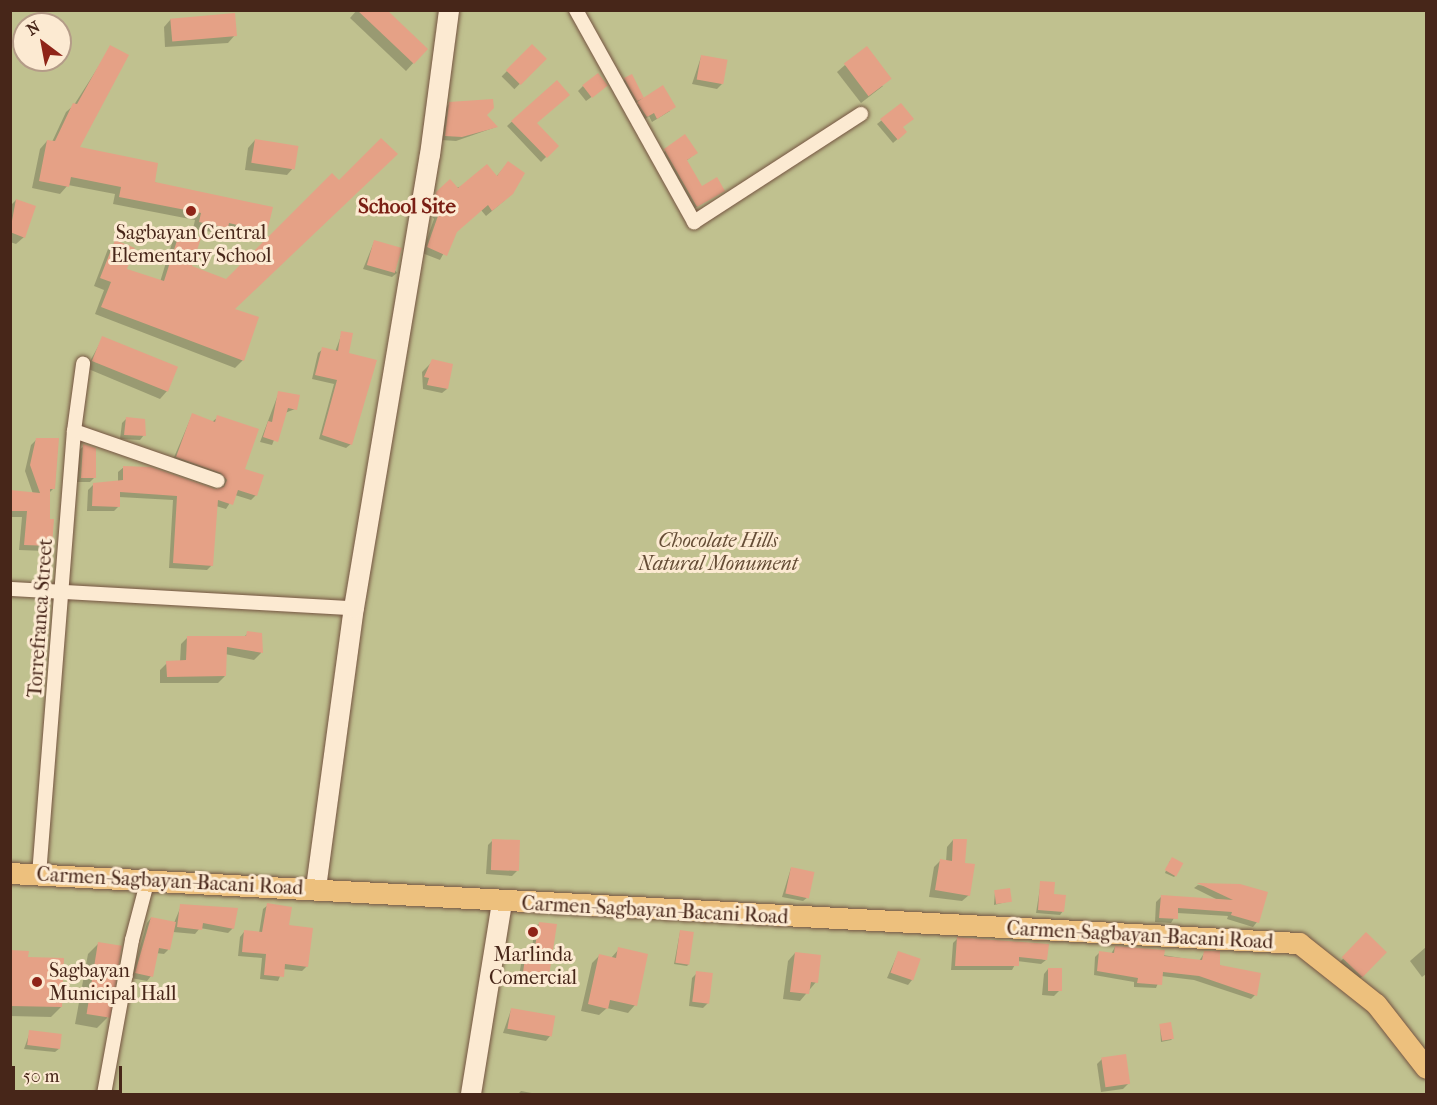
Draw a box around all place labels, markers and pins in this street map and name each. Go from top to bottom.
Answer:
marker: Sagbayan Central Elementary School [184,204,198,218]
place label: Sagbayan Central Elementary School [110,220,272,267]
marker: Marlinda Comercial [526,925,540,939]
place label: Marlinda Comercial [489,942,577,989]
place label: Sagbayan Municipal Hall [49,958,177,1005]
marker: Sagbayan Municipal Hall [30,975,44,989]

